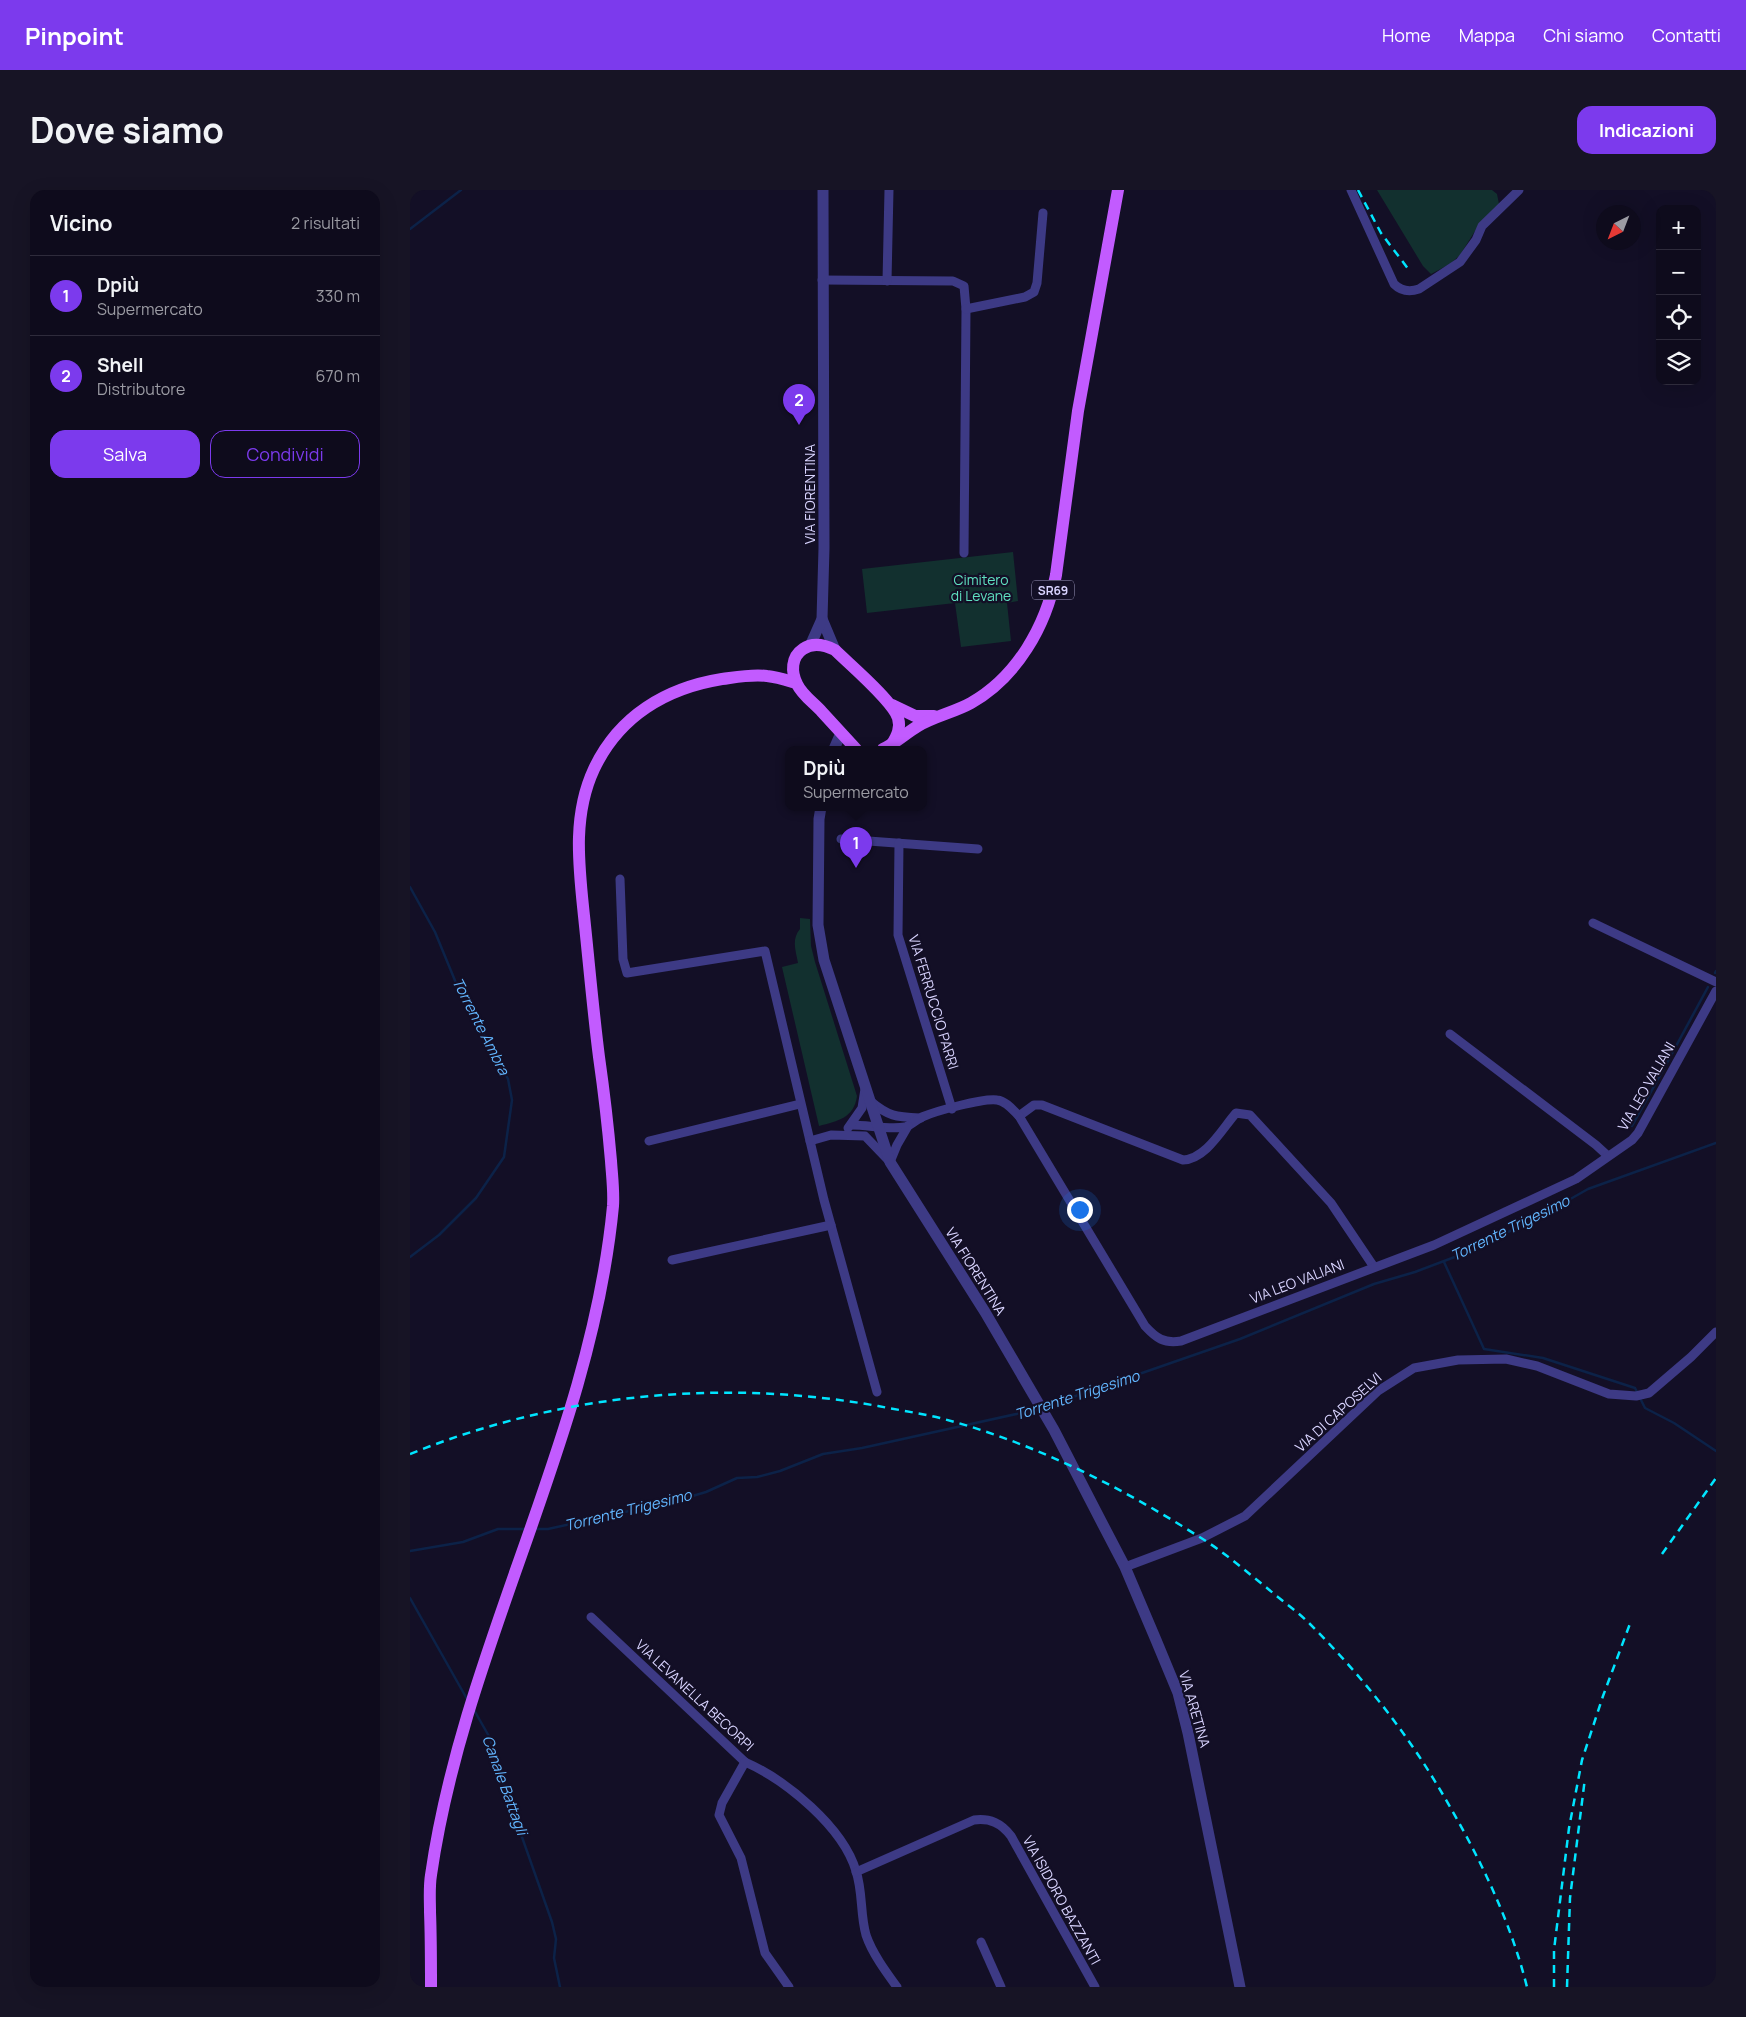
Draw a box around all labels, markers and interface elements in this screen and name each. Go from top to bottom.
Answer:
text: Pinpoint [25,19,124,52]
text: Home [1382,23,1431,47]
text: Mappa [1459,23,1515,47]
text: Chi siamo [1543,23,1624,47]
text: Contatti [1652,23,1721,47]
text: Dove siamo [30,106,224,154]
button: Indicazioni [1577,106,1716,154]
north arrow [1596,205,1641,250]
map controls [1656,205,1701,385]
button: + [1656,205,1701,250]
text: Vicino [50,209,113,237]
text: 2 risultati [291,212,360,234]
button: − [1656,250,1701,295]
text: Dpiù [97,272,139,298]
text: 1 [62,285,70,307]
text: 330 m [316,285,360,307]
button: locate [1656,295,1701,340]
text: Supermercato [97,298,203,320]
button: layers [1656,340,1701,385]
text: Shell [97,352,143,378]
text: 2 [61,365,71,387]
text: 670 m [316,365,360,387]
text: Distributore [97,378,185,400]
pin: 2 [783,384,815,425]
button: Salva [50,430,200,478]
button: Condividi [210,430,360,478]
street label: VIA FIORENTINA [800,444,819,544]
park label: Cimitero di Levane [951,570,1011,605]
road number: SR69 [1032,580,1074,600]
popup [785,746,927,811]
text: Dpiù [803,755,845,781]
text: Supermercato [803,781,909,803]
pin: 1 [840,827,872,868]
street label: VIA FERRUCCIO PARRI [904,932,964,1072]
water label: Torrente Ambra [447,974,515,1079]
street label: VIA LEO VALIANI [1613,1038,1679,1134]
water label: Torrente Trigesimo [1447,1190,1574,1266]
your location [1067,1197,1093,1223]
street label: VIA FIORENTINA [941,1223,1011,1319]
street label: VIA LEO VALIANI [1247,1254,1347,1308]
water label: Torrente Trigesimo [1012,1365,1143,1425]
street label: VIA DI CAPOSELVI [1291,1368,1385,1456]
water label: Torrente Trigesimo [562,1484,695,1536]
street label: VIA LEVANELLA BECORPI [632,1635,758,1755]
street label: VIA ARETINA [1175,1668,1215,1750]
water label: Canale Battagli [477,1732,534,1840]
street label: VIA ISIDORO BAZZANTI [1019,1832,1105,1968]

